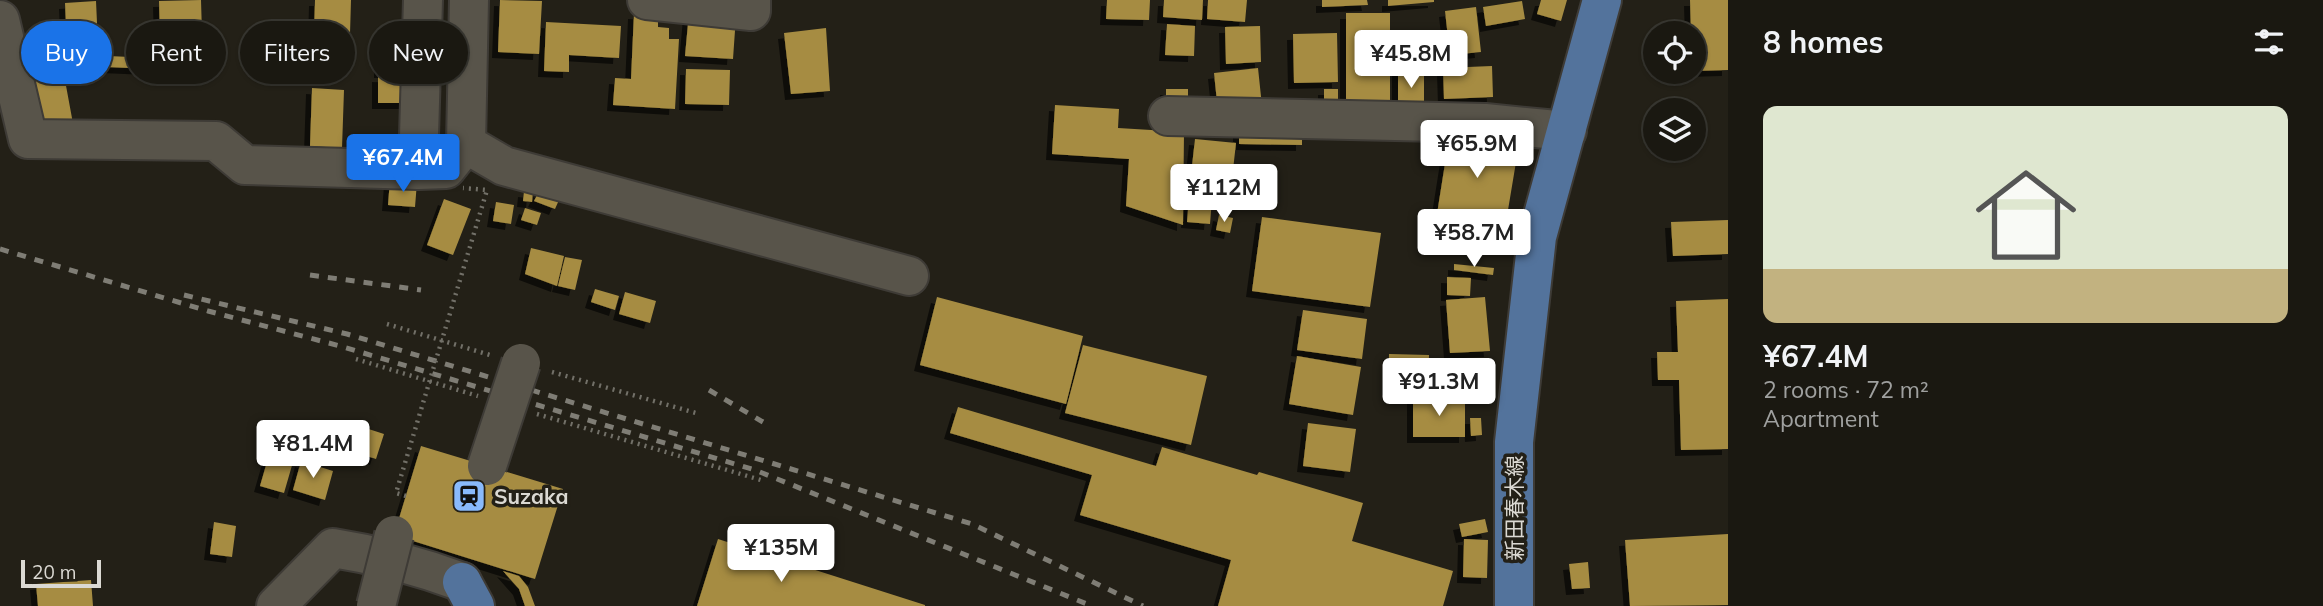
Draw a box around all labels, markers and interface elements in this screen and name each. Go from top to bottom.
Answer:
chip: Buy [21,21,112,84]
chip: Rent [126,21,226,84]
chip: Filters [240,21,355,84]
chip: New [369,21,468,84]
map controls [1643,21,1706,161]
button: locate [1643,21,1706,84]
text: 8 homes [1763,23,1884,61]
icon: filters [2250,23,2288,61]
pin: ¥45.8M [1354,31,1468,90]
text: ¥45.8M [1371,38,1451,67]
button: layers [1643,98,1706,161]
pin: ¥65.9M [1420,120,1534,180]
text: ¥65.9M [1437,128,1517,157]
pin: ¥67.4M [346,134,460,194]
text: ¥67.4M [363,142,443,171]
icon: home [1963,152,2089,278]
pin: ¥112M [1175,164,1273,224]
text: ¥112M [1186,172,1262,201]
pin: ¥58.7M [1417,210,1531,269]
text: ¥58.7M [1434,217,1514,246]
text: ¥67.4M [1763,337,1869,375]
pin: ¥91.3M [1382,358,1496,418]
text: ¥91.3M [1399,366,1479,395]
text: 2 rooms · 72 m² [1763,375,1929,404]
text: Apartment [1763,404,1879,433]
pin: ¥81.4M [256,420,370,480]
text: ¥81.4M [273,428,353,457]
street label: 新田春木線 [1501,456,1527,561]
station icon: Suzaka [450,477,488,515]
place label: Suzaka [494,483,569,509]
pin: ¥135M [732,524,830,584]
text: ¥135M [743,532,819,561]
scale bar [21,557,102,589]
text: 20 m [32,560,76,584]

